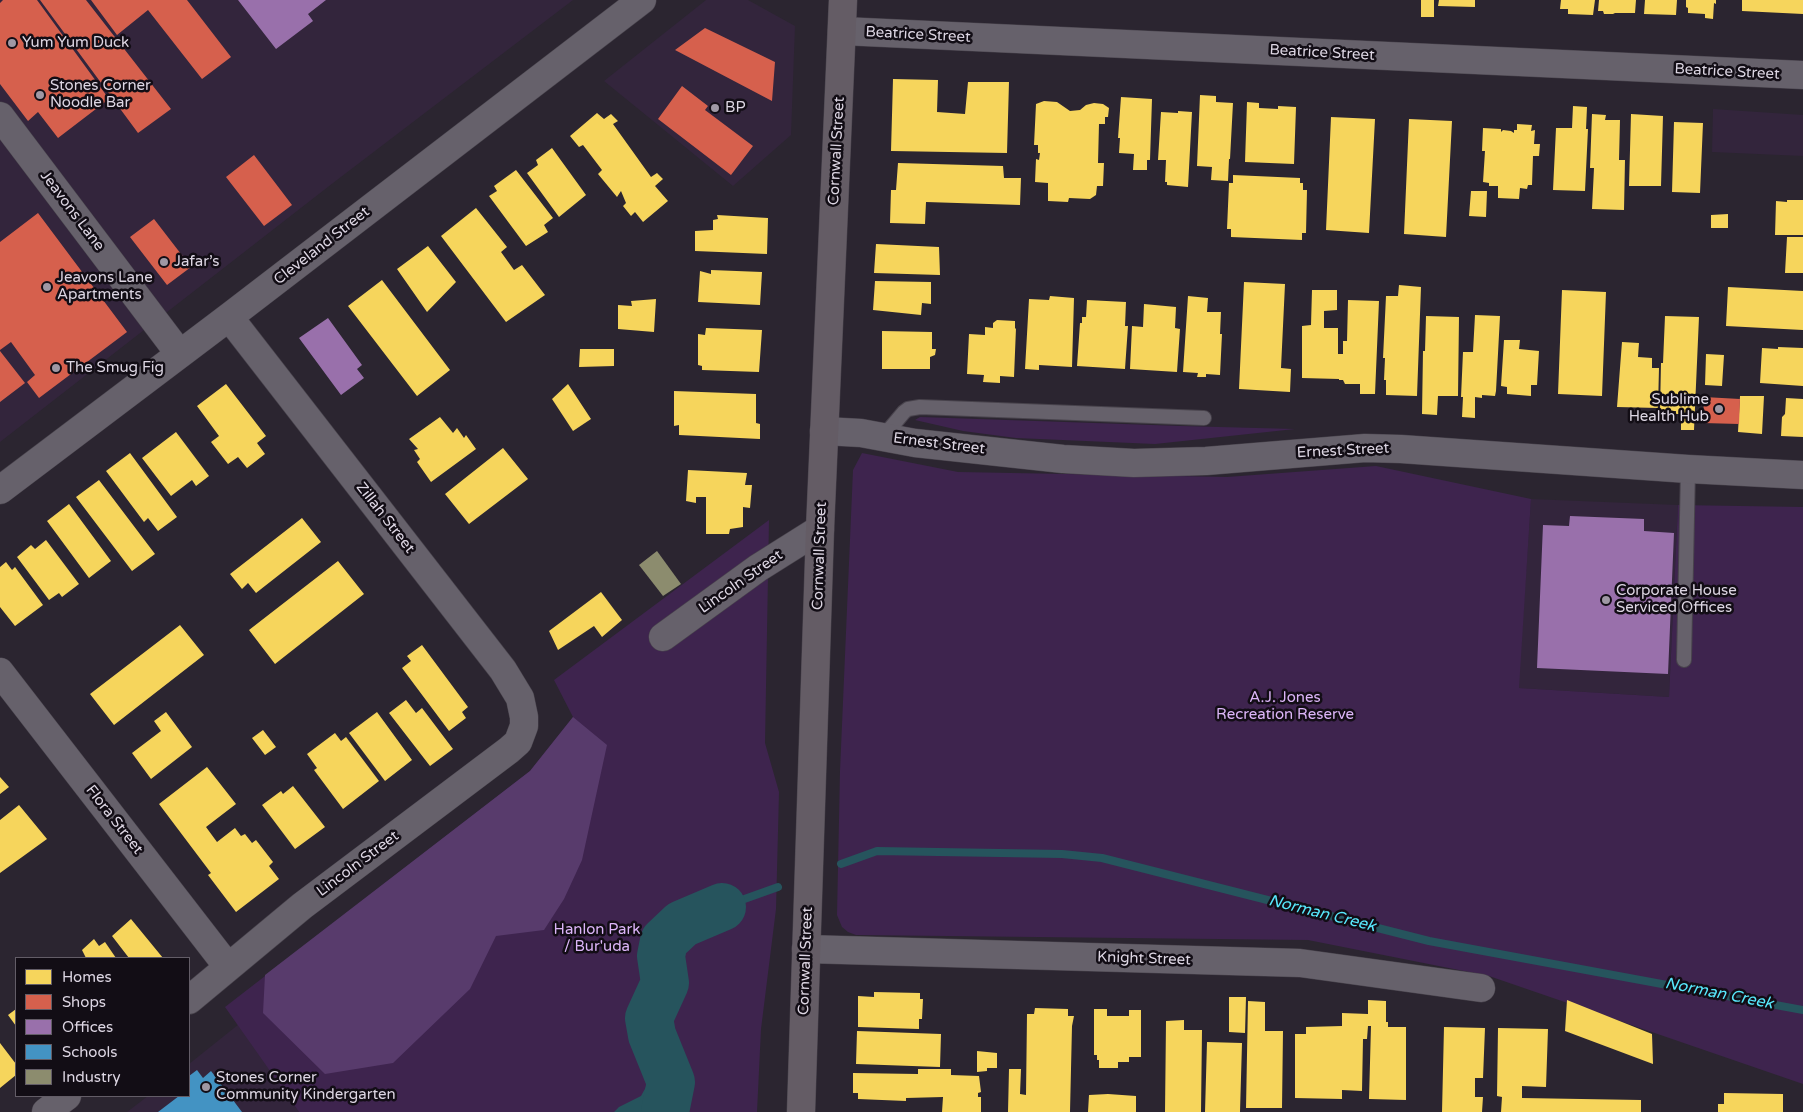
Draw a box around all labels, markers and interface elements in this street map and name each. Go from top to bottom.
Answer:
street label: Beatrice Street [865,23,971,47]
place label: Yum Yum Duck [22,34,129,52]
marker: Yum Yum Duck [6,37,18,49]
street label: Beatrice Street [1269,41,1375,65]
street label: Beatrice Street [1674,60,1780,84]
place label: Stones Corner Noodle Bar [50,77,151,112]
marker: Stones Corner Noodle Bar [34,89,46,101]
street label: Cornwall Street [825,96,849,206]
place label: BP [725,99,745,117]
marker: BP [709,102,721,114]
street label: Jeavons Lane [36,167,108,255]
street label: Cleveland Street [271,203,373,289]
place label: Jafar’s [174,253,219,271]
marker: Jafar’s [158,256,170,268]
place label: Jeavons Lane Apartments [57,269,153,304]
marker: Jeavons Lane Apartments [41,281,53,293]
place label: The Smug Fig [66,359,164,377]
marker: The Smug Fig [50,362,62,374]
place label: Sublime Health Hub [1629,391,1709,426]
marker: Sublime Health Hub [1713,403,1725,415]
street label: Ernest Street [892,429,986,459]
street label: Ernest Street [1296,440,1390,462]
street label: Zillah Street [352,479,418,557]
street label: Cornwall Street [809,501,831,611]
street label: Lincoln Street [696,546,786,618]
place label: Corporate House Serviced Offices [1616,582,1737,617]
marker: Corporate House Serviced Offices [1600,594,1612,606]
park label: A.J. Jones Recreation Reserve [1216,689,1354,724]
street label: Flora Street [81,782,147,858]
street label: Lincoln Street [313,827,403,901]
water label: Norman Creek [1266,891,1378,937]
street label: Cornwall Street [795,906,817,1016]
park label: Hanlon Park / Bur'uda [554,921,640,956]
street label: Knight Street [1097,948,1191,970]
legend [15,957,190,1097]
text: Homes [62,968,112,986]
water label: Norman Creek [1663,974,1775,1014]
text: Shops [62,993,106,1011]
text: Offices [62,1018,113,1036]
text: Schools [62,1043,118,1061]
text: Industry [62,1068,121,1086]
place label: Stones Corner Community Kindergarten [216,1069,396,1104]
marker: Stones Corner Community Kindergarten [200,1081,212,1093]

